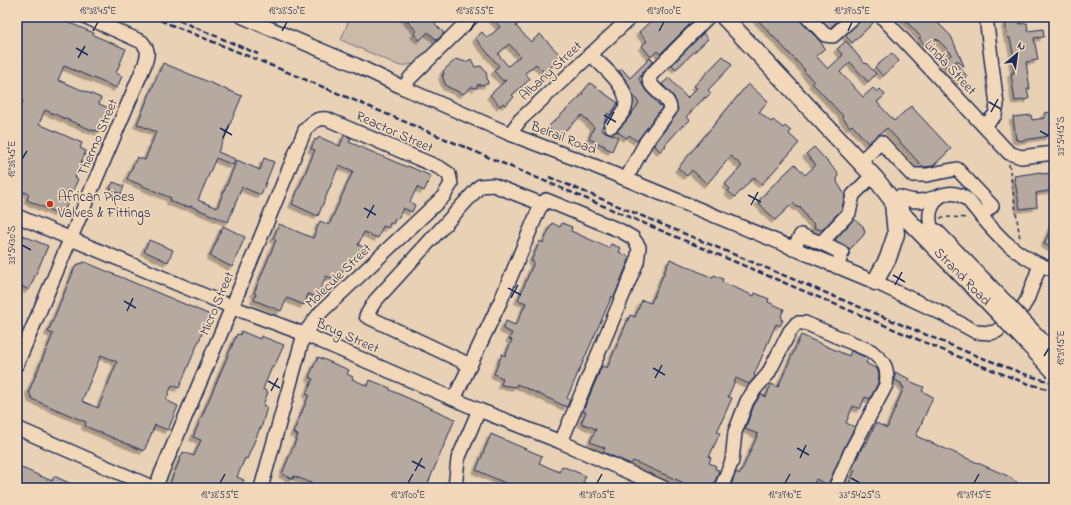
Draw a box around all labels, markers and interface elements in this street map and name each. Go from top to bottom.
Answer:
text: 18°38'45"E [80,4,116,19]
text: 18°38'50"E [269,4,305,19]
text: 18°38'55"E [456,4,494,19]
text: 18°39'00"E [647,4,681,19]
text: 18°39'05"E [834,4,870,19]
north arrow [997,34,1037,74]
street label: Albany Street [515,36,588,107]
street label: Linda Street [919,36,981,101]
text: N [1014,37,1028,55]
street label: Thermo Street [73,95,124,180]
street label: Reactor Street [352,106,437,159]
street label: Belrail Road [527,116,599,161]
text: 33°54'15"S [1054,116,1069,156]
text: 18°38'45"E [5,141,20,177]
place label: African Pipes Valves & Fittings [57,187,151,225]
marker: African Pipes Valves & Fittings [45,199,55,209]
text: 33°54'30"S [5,225,20,265]
street label: Molecule Street [301,239,377,313]
street label: Strand Road [929,243,995,311]
street label: Micro Street [195,268,240,339]
street label: Brug Street [311,313,382,361]
text: 18°39'15"E [1054,330,1069,366]
text: 18°38'55"E [201,488,239,503]
text: 18°39'00"E [391,488,425,503]
text: 18°39'05"E [579,488,615,503]
text: 18°39'10"E [768,488,802,503]
text: 33°54'25"S [839,488,881,503]
text: 18°39'15"E [956,488,992,503]

